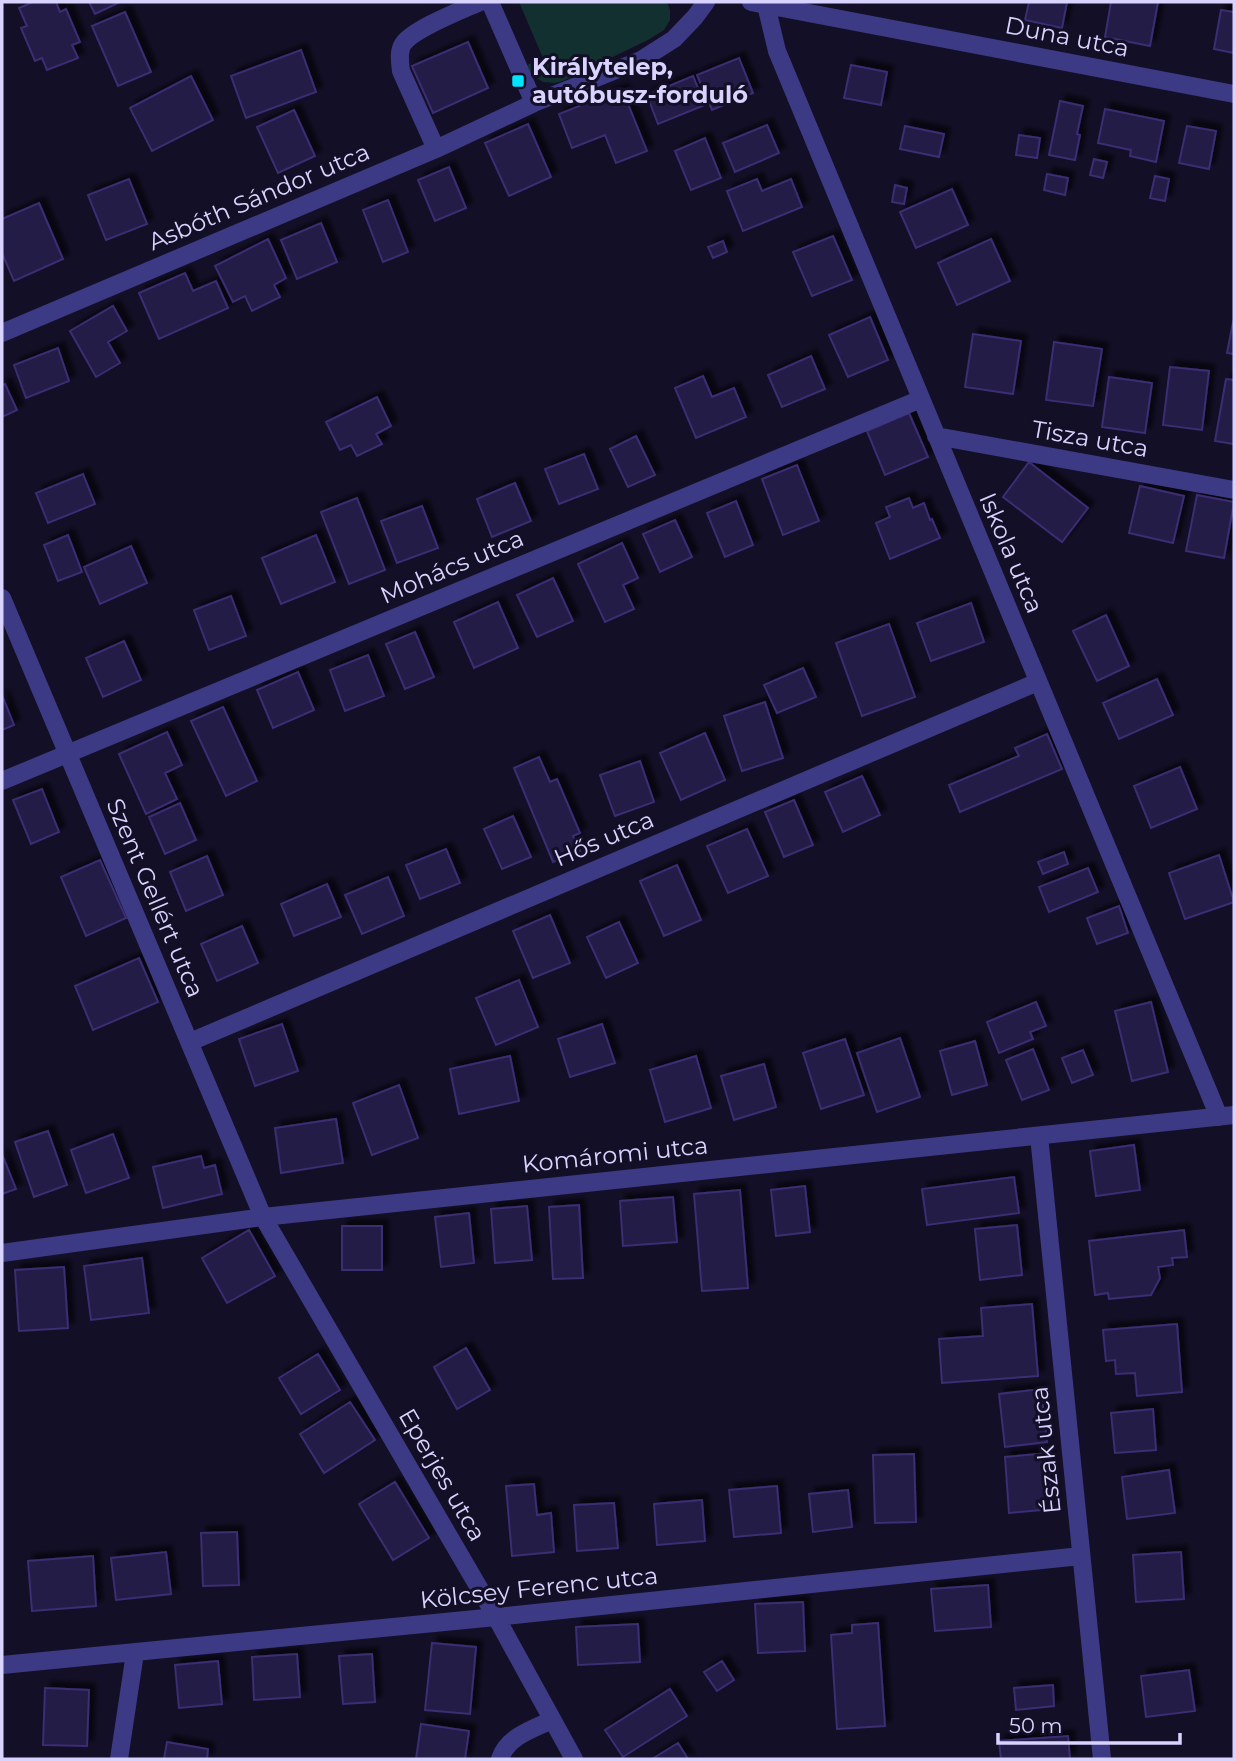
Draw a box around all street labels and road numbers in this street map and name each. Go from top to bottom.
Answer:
street label: Duna utca [1003,10,1132,63]
street label: Asbóth Sándor utca [144,137,374,256]
street label: Tisza utca [1030,414,1151,463]
street label: Iskola utca [973,488,1050,617]
street label: Mohács utca [376,523,528,610]
street label: Szent Gellért utca [100,794,210,1002]
street label: Hős utca [550,805,658,873]
street label: Komáromi utca [521,1130,709,1179]
street label: Észak utca [1024,1385,1067,1515]
street label: Eperjes utca [393,1403,492,1546]
street label: Kölcsey Ferenc utca [419,1561,659,1614]

